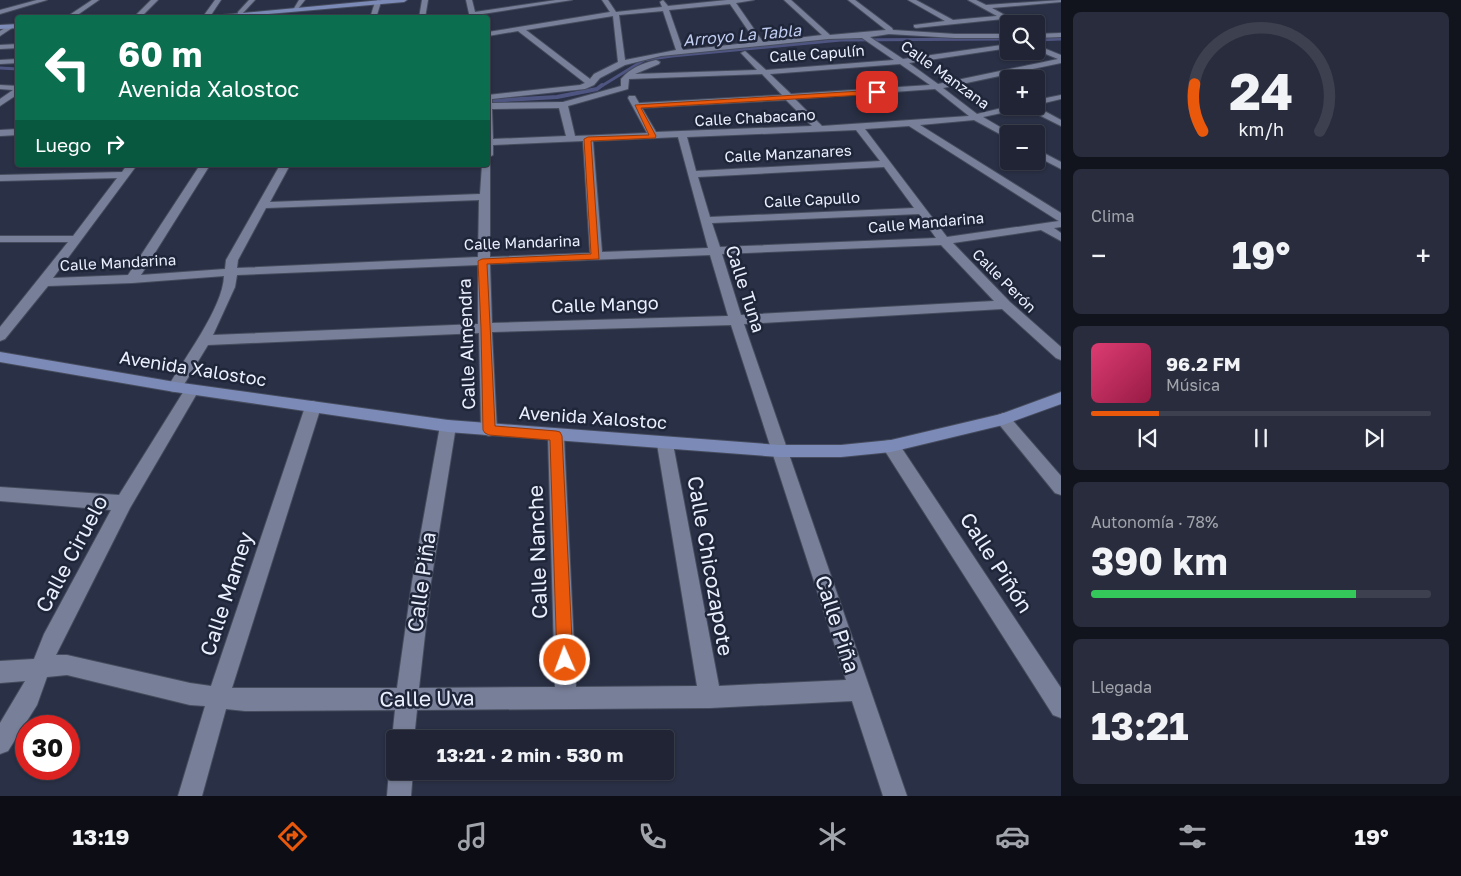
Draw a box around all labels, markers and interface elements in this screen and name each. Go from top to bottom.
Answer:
map controls [1000,15,1045,170]
button: search [1000,15,1045,60]
water label: Arroyo La Tabla [682,20,803,50]
text: 60 m [118,33,202,75]
icon: left [35,35,100,100]
street label: Calle Manzana [898,36,993,112]
street label: Calle Capulín [769,41,865,65]
text: 24 [1229,59,1293,121]
button: + [1000,70,1045,115]
pin [856,71,898,113]
text: Avenida Xalostoc [118,75,299,102]
icon: arrive [863,78,891,106]
street label: Calle Chabacano [694,105,816,129]
text: km/h [1238,118,1284,140]
button: − [1000,125,1045,170]
icon: right [101,130,129,158]
text: Luego [35,133,91,156]
street label: Calle Manzanares [724,141,852,165]
street label: Calle Capullo [764,188,860,211]
text: Clima [1091,206,1135,226]
street label: Calle Mandarina [867,208,985,236]
street label: Calle Mandarina [463,231,580,253]
text: 19° [1232,232,1290,277]
text: − [1091,239,1106,272]
text: + [1416,239,1431,272]
street label: Calle Tuna [722,242,770,335]
street label: Calle Perón [969,245,1040,316]
street label: Calle Mandarina [59,250,177,274]
street label: Calle Almendra [453,278,479,410]
street label: Calle Mango [551,291,659,317]
street label: Avenida Xalostoc [118,346,268,391]
text: 96.2 FM [1166,352,1241,375]
text: Música [1166,375,1220,395]
street label: Avenida Xalostoc [518,401,668,433]
icon: previous [1134,424,1162,452]
icon: pause [1247,424,1275,452]
icon: next [1360,424,1388,452]
street label: Calle Chicozapote [682,474,740,658]
street label: Calle Nanche [522,485,552,619]
street label: Calle Ciruelo [29,491,113,617]
street label: Calle Piñón [955,507,1039,618]
text: Autonomía · 78% [1091,512,1219,532]
street label: Calle Mamey [194,528,258,659]
street label: Calle Piña [401,530,441,634]
text: 390 km [1091,538,1228,583]
street label: Calle Piña [810,572,866,676]
position arrow [538,633,590,685]
text: Llegada [1091,677,1152,697]
street label: Calle Uva [379,684,475,712]
text: 13:21 [1091,703,1189,748]
speed limit sign: 30 [15,715,80,780]
text: 13:21 · 2 min · 530 m [437,743,623,766]
icon: directions [275,819,310,854]
icon: music [455,819,490,854]
icon: phone [635,819,670,854]
icon: climate [815,819,850,854]
icon: car [995,819,1030,854]
icon: filters [1175,819,1210,854]
text: 13:19 [73,823,130,850]
text: 19° [1355,823,1388,850]

